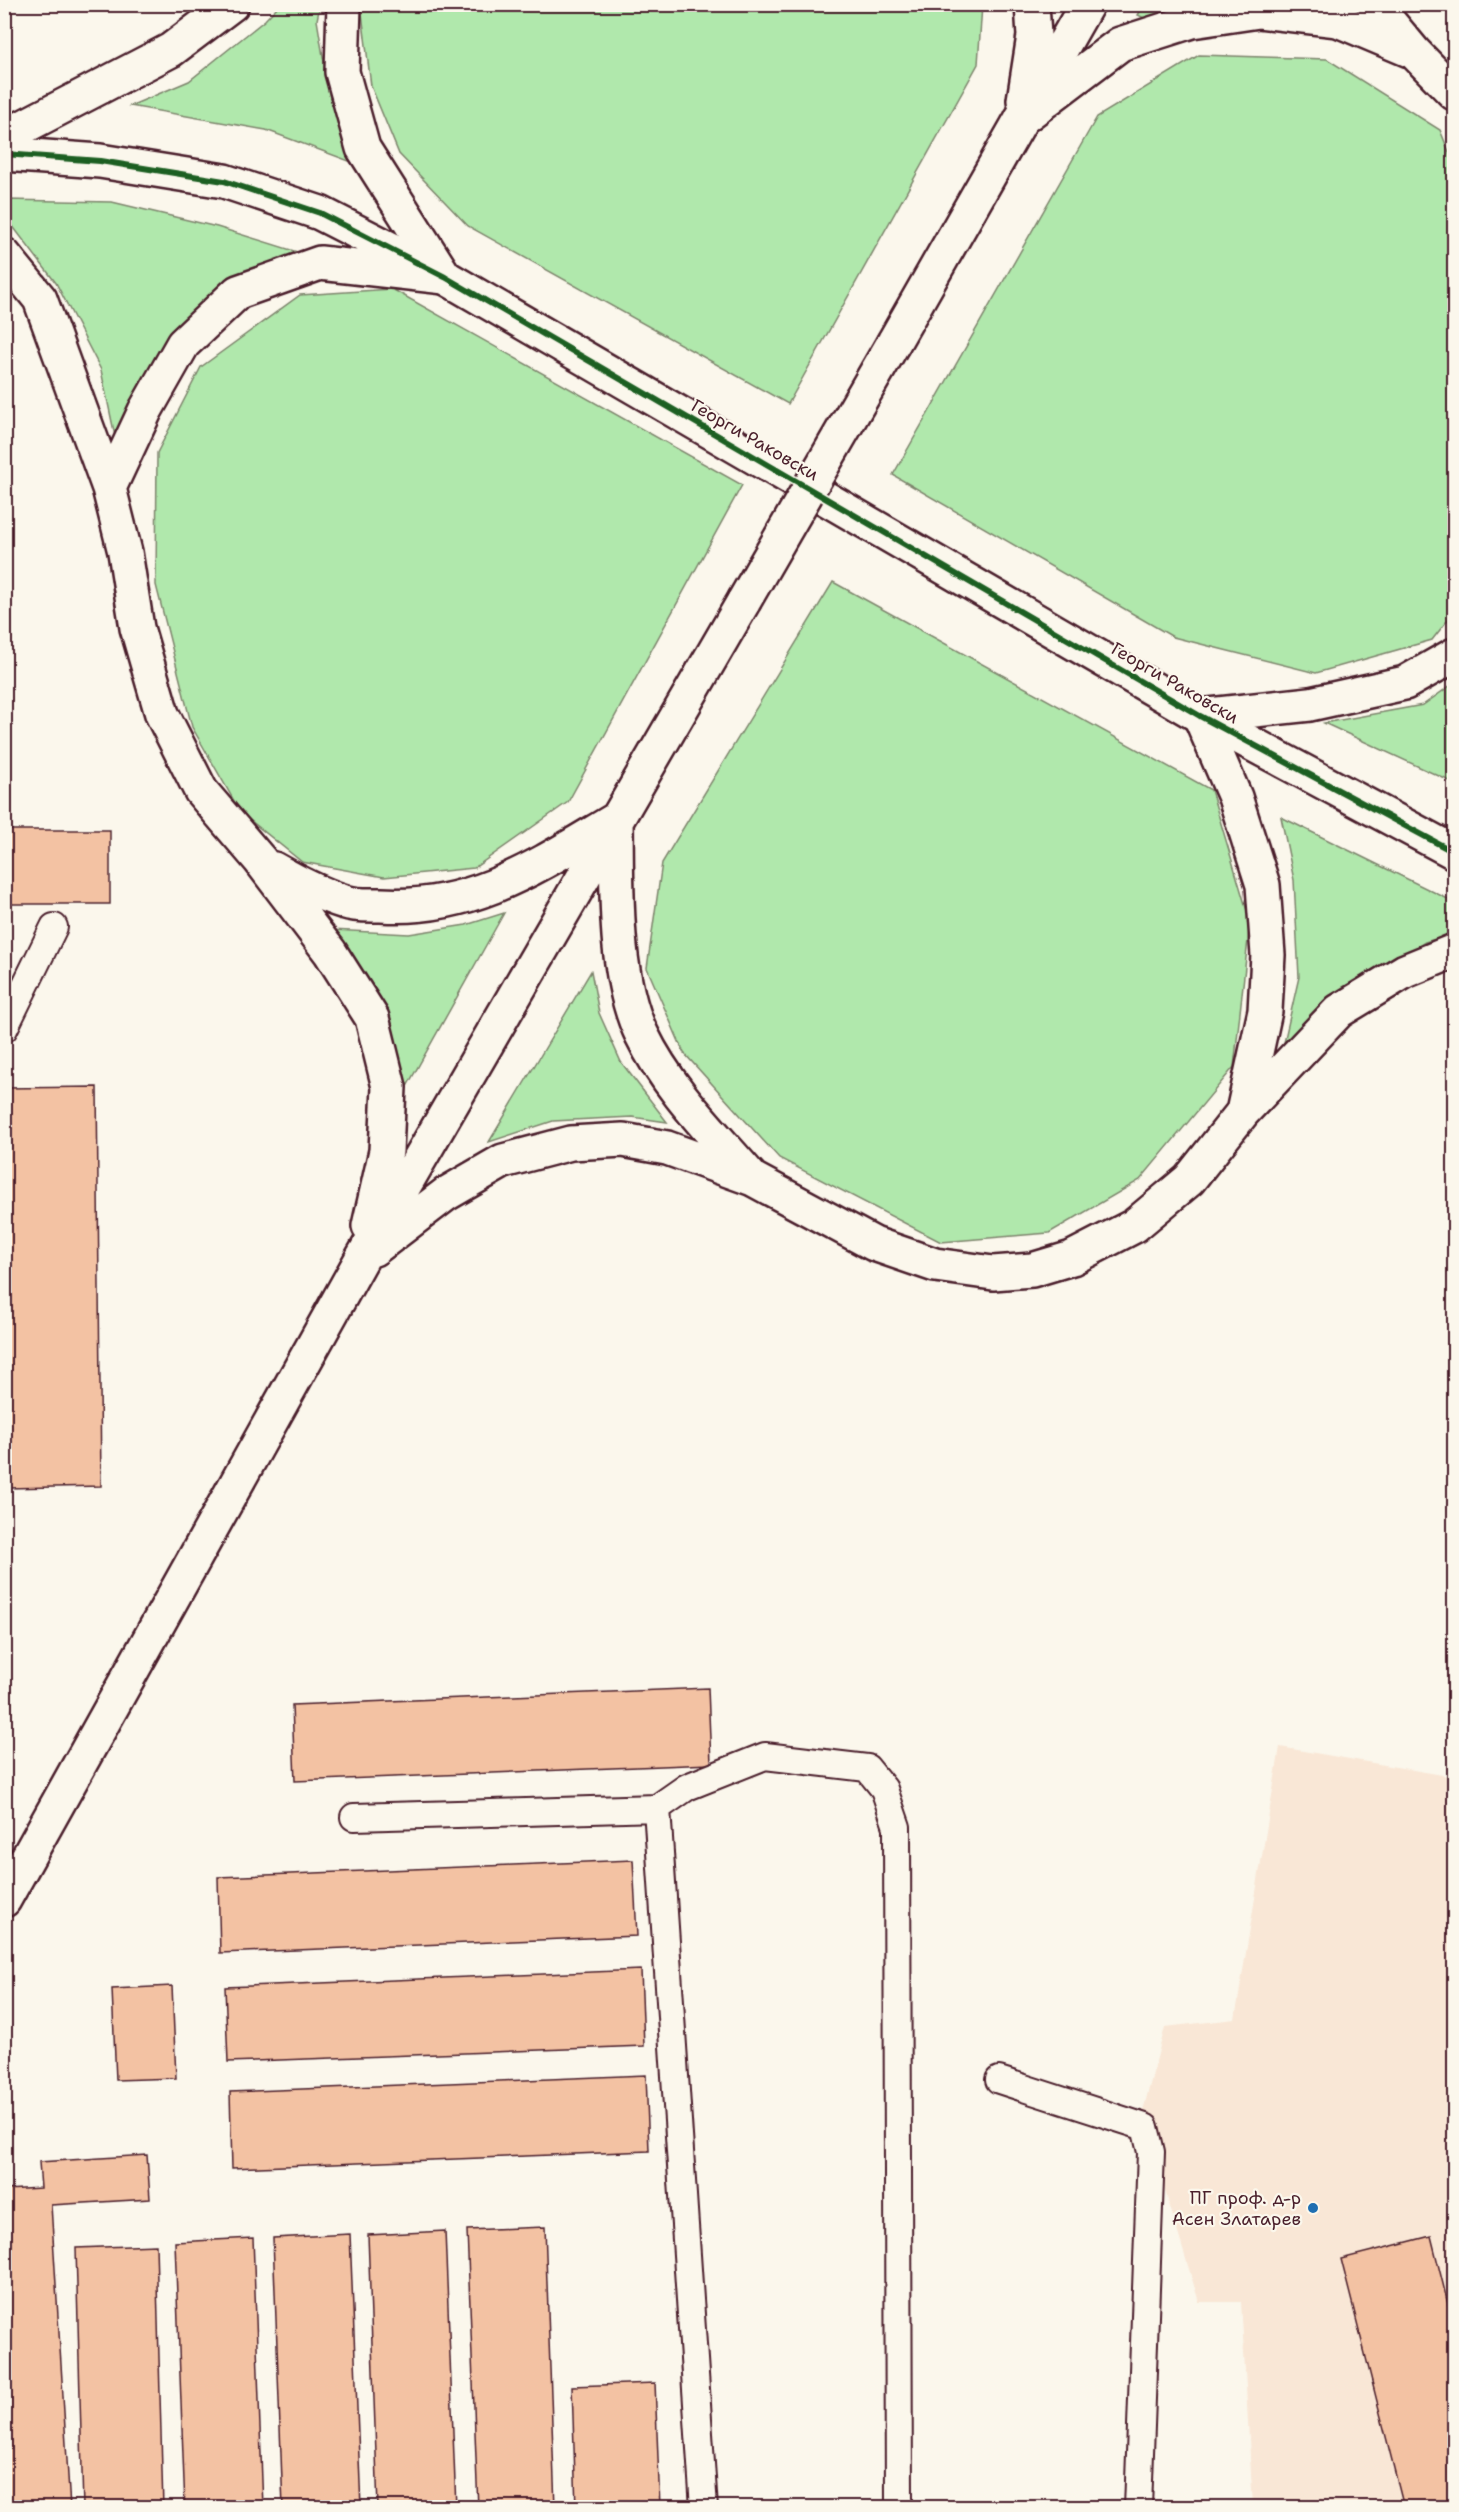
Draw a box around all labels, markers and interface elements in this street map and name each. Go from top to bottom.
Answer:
street label: Георги Раковски [687,394,823,486]
street label: Георги Раковски [1107,637,1243,729]
place label: ПГ проф. д-р Асен Златарев [1172,2186,1301,2231]
marker: ПГ проф. д-р Асен Златарев [1306,2201,1320,2215]

